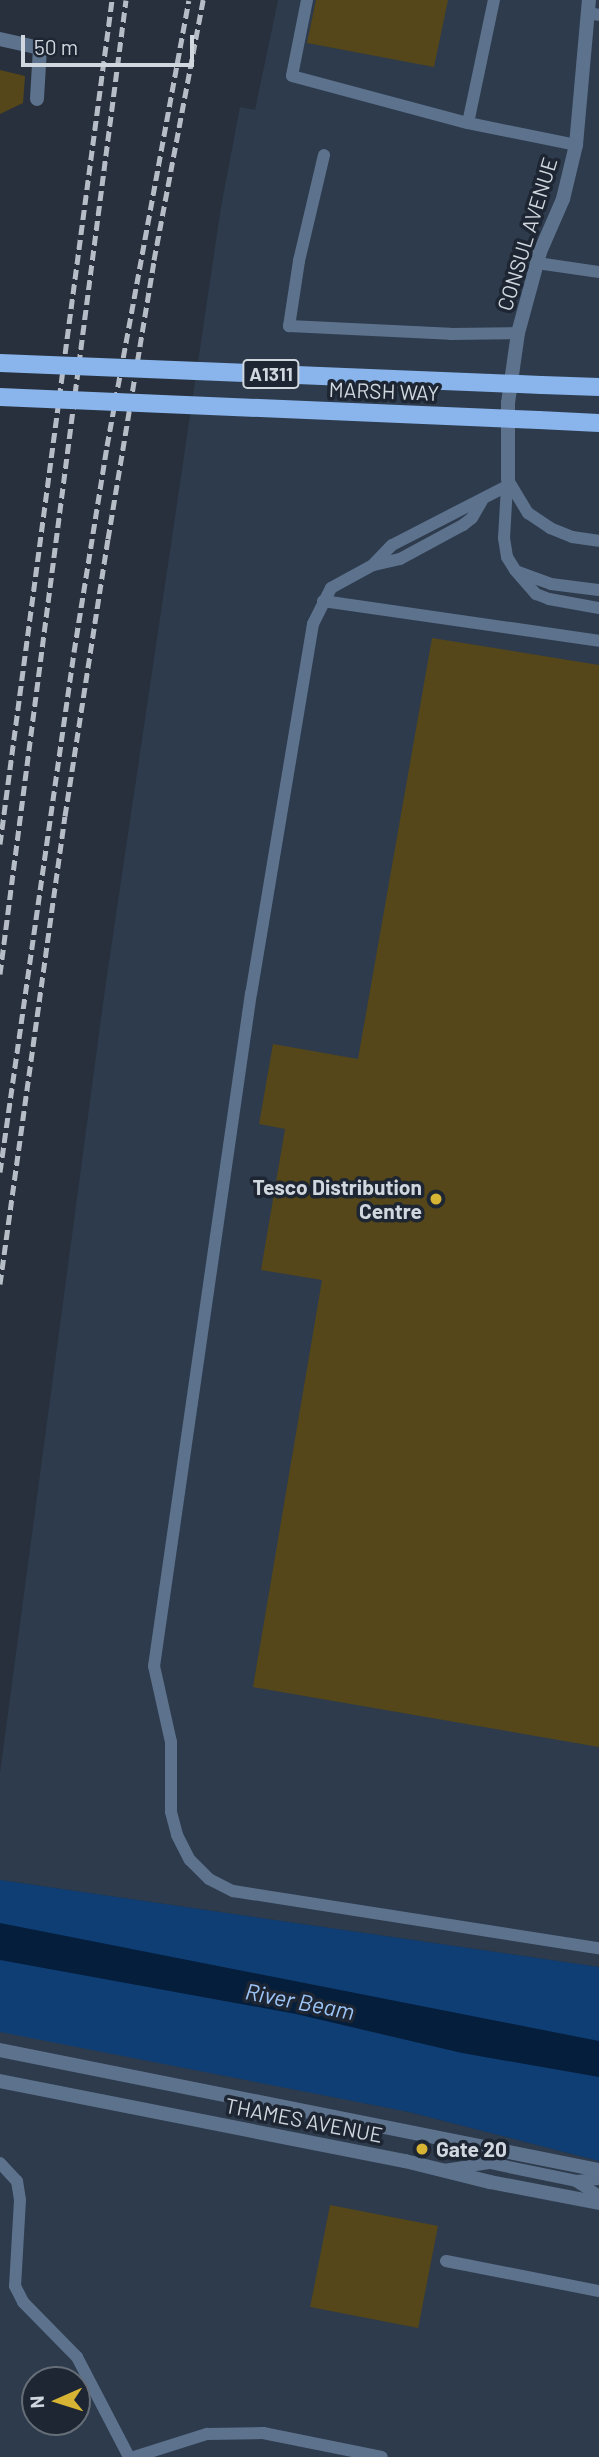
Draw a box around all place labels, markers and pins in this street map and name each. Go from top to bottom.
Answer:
place label: Tesco Distribution Centre [252,1174,422,1224]
marker: Tesco Distribution Centre [428,1191,444,1207]
place label: Gate 20 [436,2136,507,2162]
marker: Gate 20 [414,2141,430,2157]

